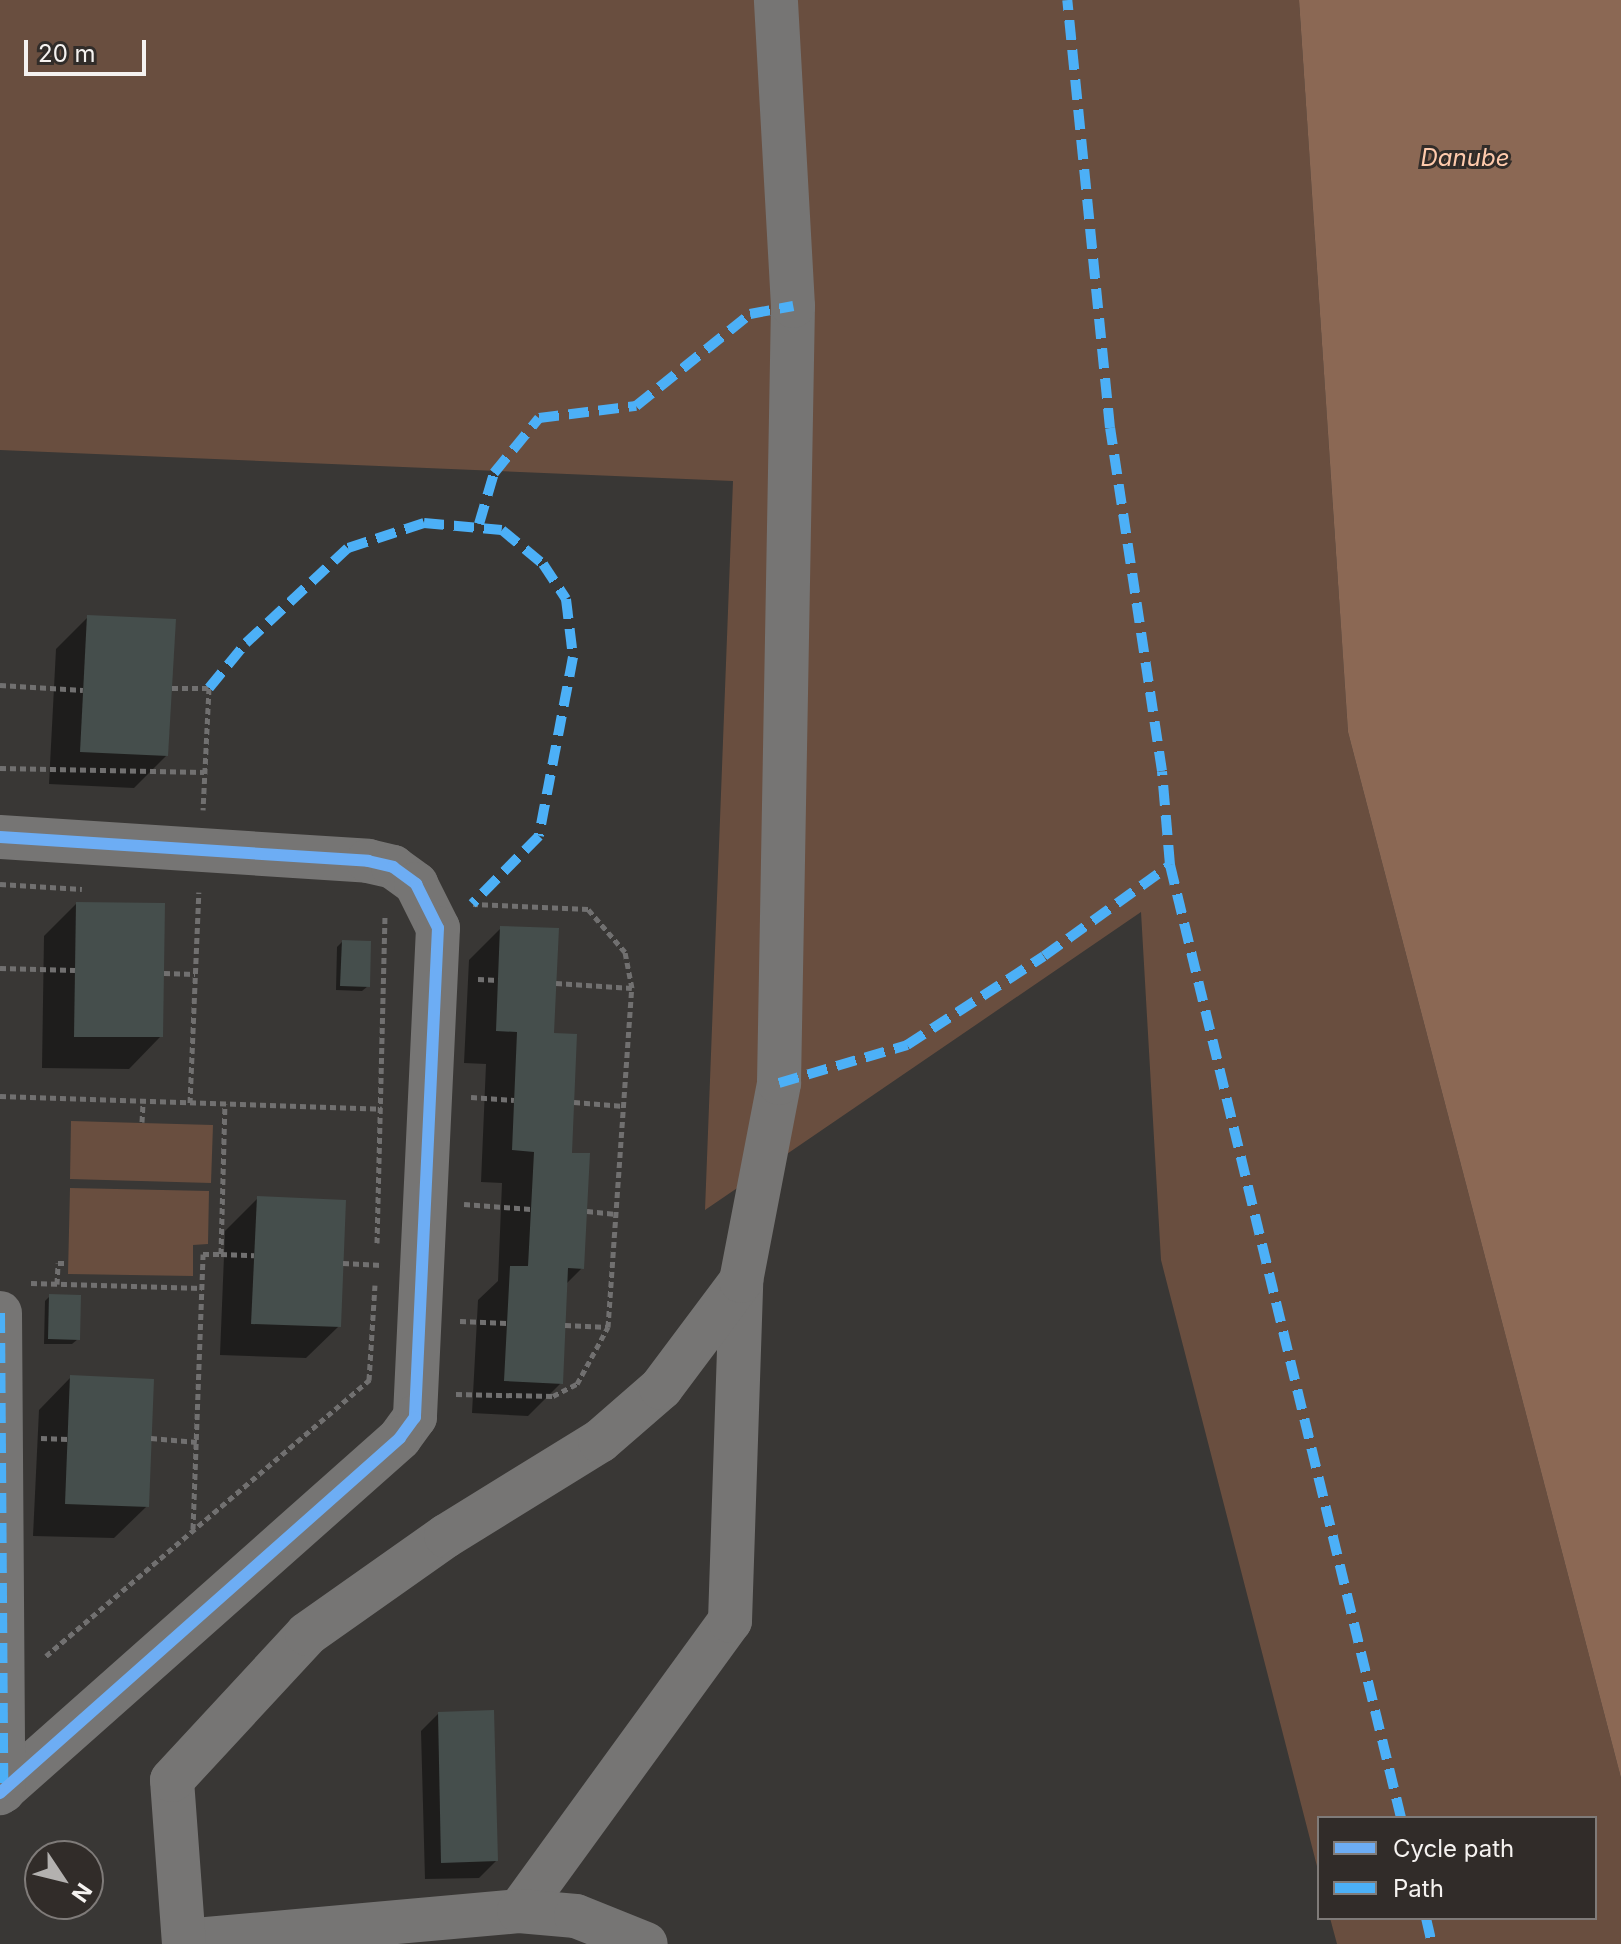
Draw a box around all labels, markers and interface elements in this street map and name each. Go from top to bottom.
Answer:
scale bar [28,24,150,74]
text: 20 m [38,39,96,68]
water label: Danube [1421,144,1509,172]
legend [1317,1816,1597,1920]
text: Cycle path [1393,1834,1514,1863]
north arrow [24,1840,104,1920]
text: Path [1393,1874,1444,1903]
text: N [67,1878,97,1907]

